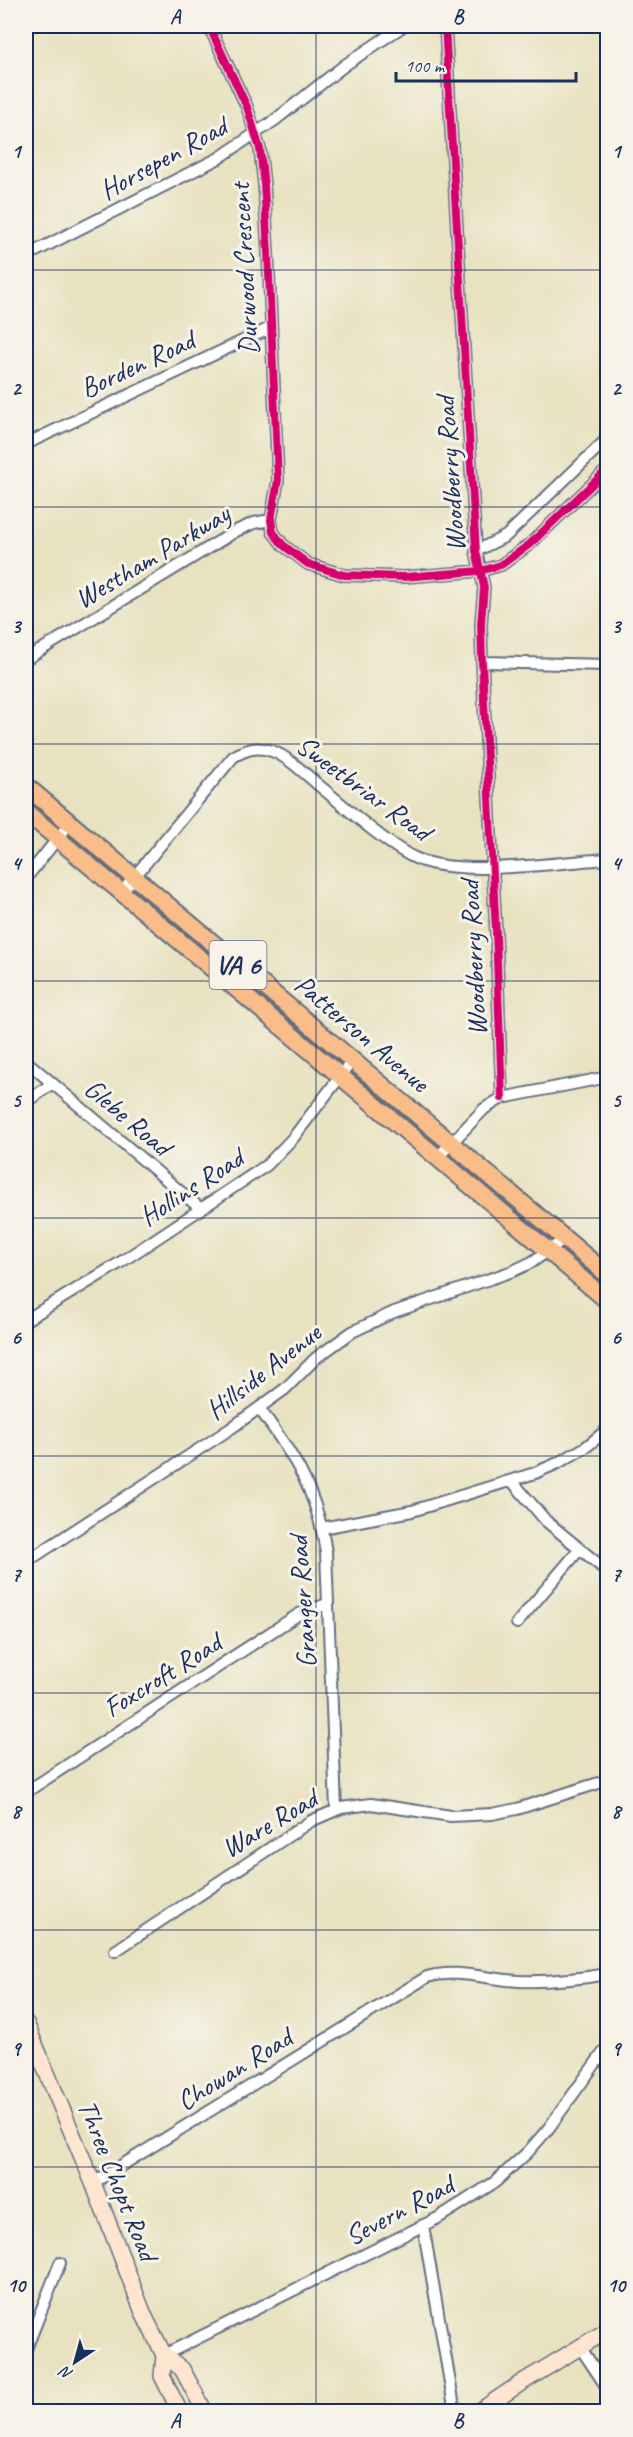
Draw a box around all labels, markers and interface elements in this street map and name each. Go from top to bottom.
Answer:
text: A [170,4,182,29]
text: B [453,4,465,29]
scale bar [396,45,576,83]
text: 100 m [405,55,446,77]
street label: Horsepen Road [93,107,236,207]
text: 1 [12,139,23,164]
text: 1 [612,139,623,164]
street label: Durwood Crescent [222,179,266,356]
street label: Borden Road [74,321,203,406]
text: 2 [12,376,23,401]
text: 2 [612,376,623,401]
street label: Woodberry Road [427,391,473,553]
street label: Westham Parkway [68,495,238,616]
text: 3 [12,614,23,639]
text: 3 [612,614,623,639]
street label: Sweetbriar Road [290,727,442,851]
text: 4 [12,851,24,876]
text: 4 [612,851,624,876]
street label: Woodberry Road [451,875,495,1037]
road number: VA 6 [210,941,266,989]
street label: Patterson Avenue [288,967,438,1101]
street label: Glebe Road [77,1071,182,1166]
text: 5 [12,1088,23,1113]
text: 5 [612,1088,623,1113]
street label: Hollins Road [132,1138,253,1234]
street label: Hillside Avenue [198,1314,329,1427]
text: 6 [11,1325,22,1350]
text: 6 [611,1325,622,1350]
street label: Granger Road [280,1531,324,1669]
text: 7 [12,1562,23,1587]
text: 7 [612,1562,623,1587]
street label: Foxcroft Road [97,1623,231,1725]
street label: Ware Road [215,1779,327,1865]
text: 8 [12,1799,24,1824]
text: 8 [612,1799,624,1824]
street label: Chowan Road [170,2018,301,2118]
text: 9 [12,2036,23,2061]
text: 9 [612,2036,623,2061]
street label: Three Chopt Road [70,2095,168,2269]
street label: Severn Road [339,2165,463,2253]
text: 10 [7,2273,27,2298]
text: 10 [607,2273,627,2298]
north arrow [45,2332,105,2392]
text: N [54,2361,77,2384]
text: A [170,2408,182,2433]
text: B [453,2408,465,2433]

